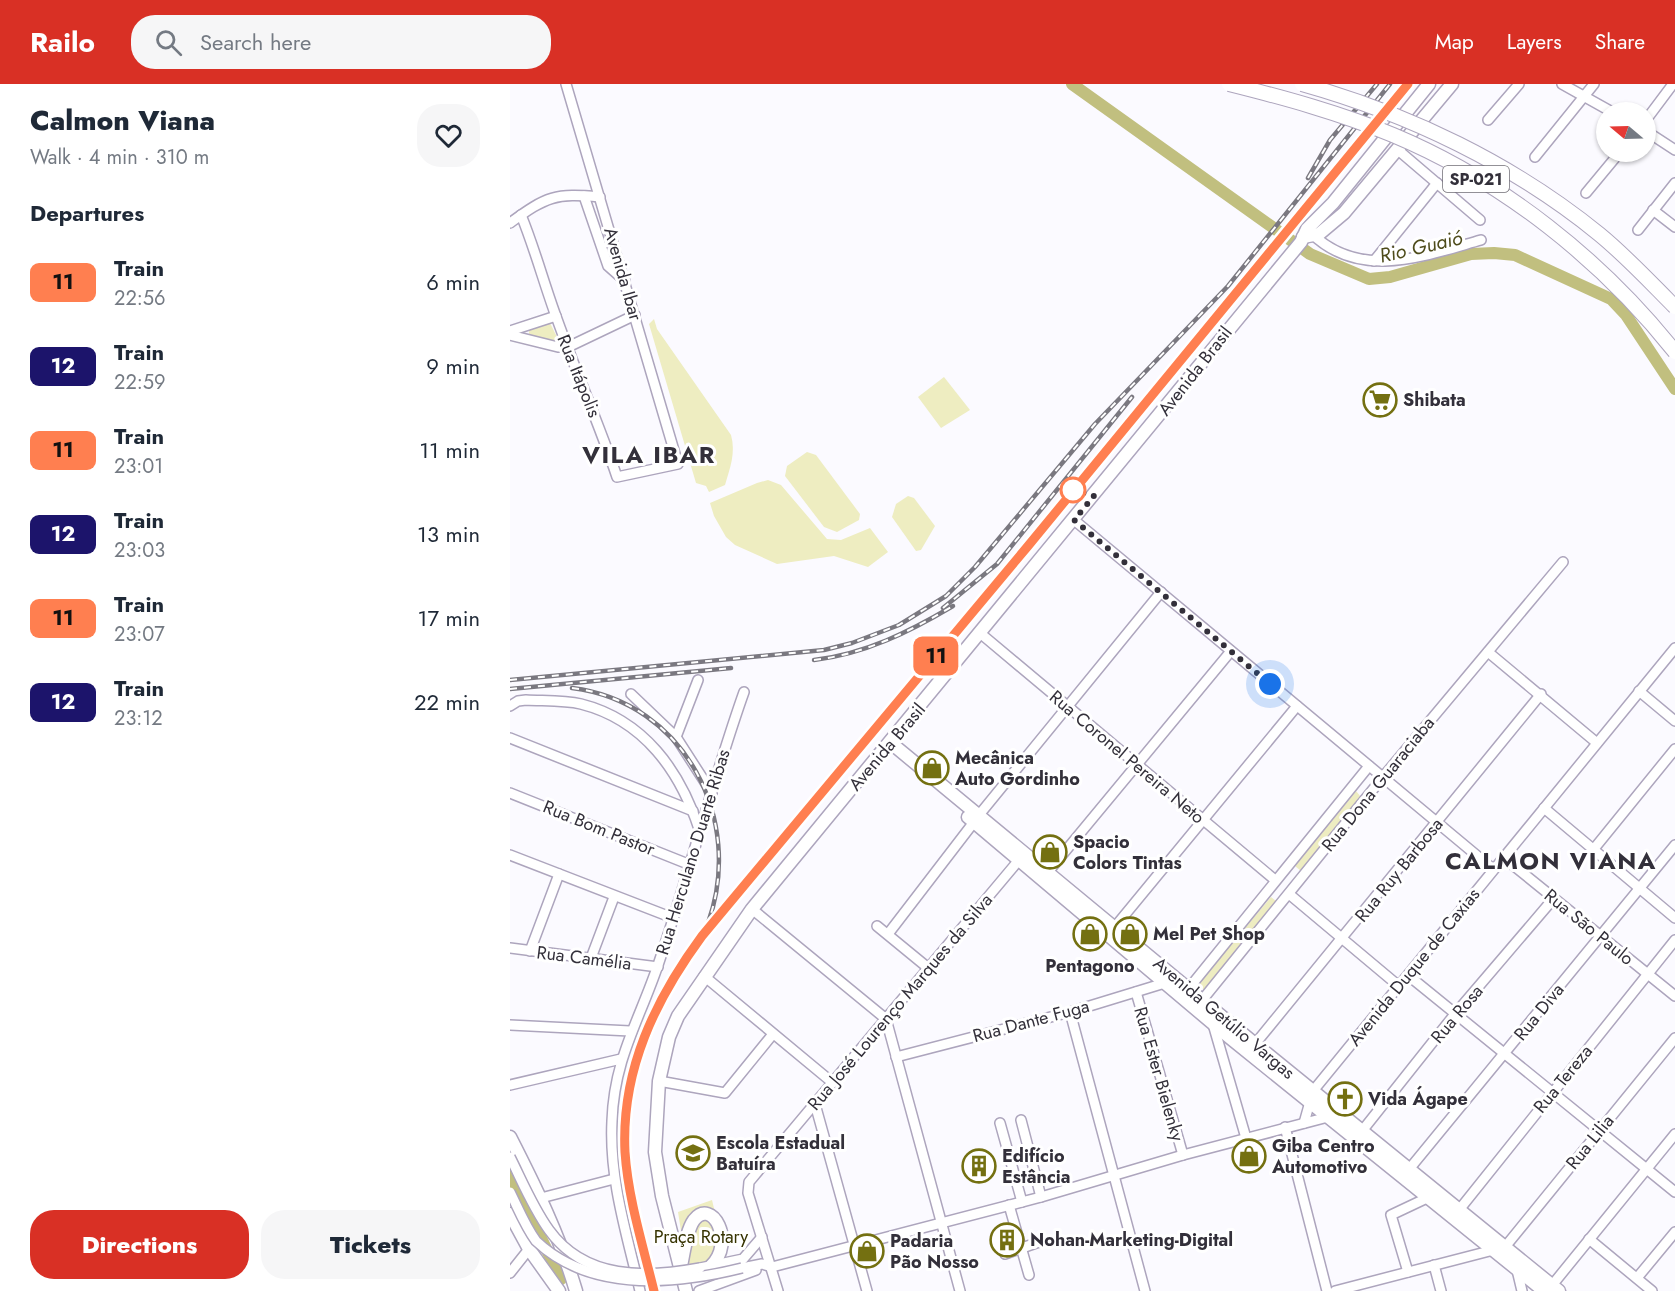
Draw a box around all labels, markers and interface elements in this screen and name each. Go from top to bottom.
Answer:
search box [131,15,551,69]
text: Railo [30,22,95,63]
icon: search [152,26,185,59]
text: Search here [200,26,311,58]
text: Map [1435,27,1474,57]
text: Layers [1507,27,1562,57]
text: Share [1595,27,1645,57]
text: Calmon Viana [30,100,215,141]
north arrow [1596,102,1656,162]
map controls [1596,102,1656,162]
button: heart [417,104,480,167]
text: Walk · 4 min · 310 m [30,143,209,172]
road number: SP-021 [1443,166,1509,192]
text: Departures [30,197,144,229]
water label: Rio Guaió [1377,223,1466,271]
street label: Avenida Ibar [597,224,649,324]
text: Train [114,252,164,284]
text: 6 min [426,266,480,298]
text: 11 [52,267,74,297]
text: 22:56 [114,284,166,313]
street label: Avenida Brasil [1152,321,1238,421]
street label: Rua Itápolis [551,331,607,421]
text: Train [114,336,164,368]
text: 9 min [426,350,480,382]
text: 12 [51,351,75,381]
text: 22:59 [114,368,166,397]
supermarket icon: Shibata [1362,382,1398,418]
place label: Shibata [1403,387,1466,413]
text: Train [114,420,164,452]
text: 11 min [419,434,480,466]
text: 11 [52,435,74,465]
district label: VILA IBAR [581,437,716,472]
text: 23:01 [114,452,163,481]
unlabelled marker [1060,477,1086,503]
text: Train [114,504,164,536]
text: 13 min [417,518,480,550]
text: 12 [51,519,75,549]
text: 23:03 [114,536,165,565]
text: Train [114,588,164,620]
text: 17 min [418,602,480,634]
text: 11 [52,603,74,633]
text: 23:07 [114,620,165,649]
line badge: 11 [909,636,963,676]
text: 11 [925,641,947,671]
your location [1255,669,1285,699]
text: Train [114,672,164,704]
street label: Rua Coronel Pereira Neto [1044,684,1210,830]
text: 22 min [414,686,480,718]
text: 12 [51,687,75,717]
street label: Avenida Brasil [843,698,931,796]
text: 23:12 [114,704,163,733]
street label: Rua Dona Guaraciaba [1315,711,1441,857]
place label: Mecânica Auto Gordinho [954,745,1080,792]
street label: Rua Herculano Duarte Ribas [649,746,737,958]
shop icon: Mecânica Auto Gordinho [914,750,950,786]
street label: Rua Bom Pastor [539,794,660,863]
street label: Rua Ruy Barbosa [1349,812,1449,928]
place label: Spacio Colors Tintas [1073,829,1182,876]
shop icon: Spacio Colors Tintas [1032,834,1068,870]
district label: CALMON VIANA [1445,843,1657,878]
street label: Avenida Duque de Caxias [1342,882,1486,1052]
street label: Rua São Paulo [1539,883,1640,971]
street label: Rua José Lourenço Marques da Silva [801,888,999,1116]
shop icon: Pentagono [1072,916,1108,952]
shop icon: Mel Pet Shop [1112,916,1148,952]
place label: Mel Pet Shop [1153,921,1265,947]
street label: Rua Camélia [535,939,633,977]
street label: Avenida Getúlio Vargas [1147,951,1301,1085]
place label: Pentagono [1045,953,1135,979]
street label: Rua Diva [1508,978,1570,1046]
street label: Rua Rosa [1425,979,1489,1049]
street label: Rua Dante Fuga [970,993,1092,1049]
street label: Rua Ester Bielenky [1127,1004,1191,1144]
street label: Rua Tereza [1527,1039,1599,1119]
church icon: Vida Ágape [1327,1081,1363,1117]
place label: Vida Ágape [1367,1085,1468,1112]
street label: Rua Lilia [1560,1109,1620,1175]
place label: Escola Estadual Batuíra [716,1130,845,1177]
place label: Giba Centro Automotivo [1271,1133,1375,1180]
school or university icon: Escola Estadual Batuíra [675,1135,711,1171]
shop icon: Giba Centro Automotivo [1231,1138,1267,1174]
place label: Edifício Estância [1002,1143,1071,1190]
building icon: Edifício Estância [961,1148,997,1184]
button: Directions [30,1210,249,1279]
button: Tickets [261,1210,480,1279]
building icon: Nohan-Marketing-Digital [989,1222,1025,1258]
park label: Praça Rotary [654,1224,748,1250]
place label: Nohan-Marketing-Digital [1030,1227,1233,1253]
place label: Padaria Pão Nosso [890,1228,979,1275]
shop icon: Padaria Pão Nosso [849,1233,885,1269]

